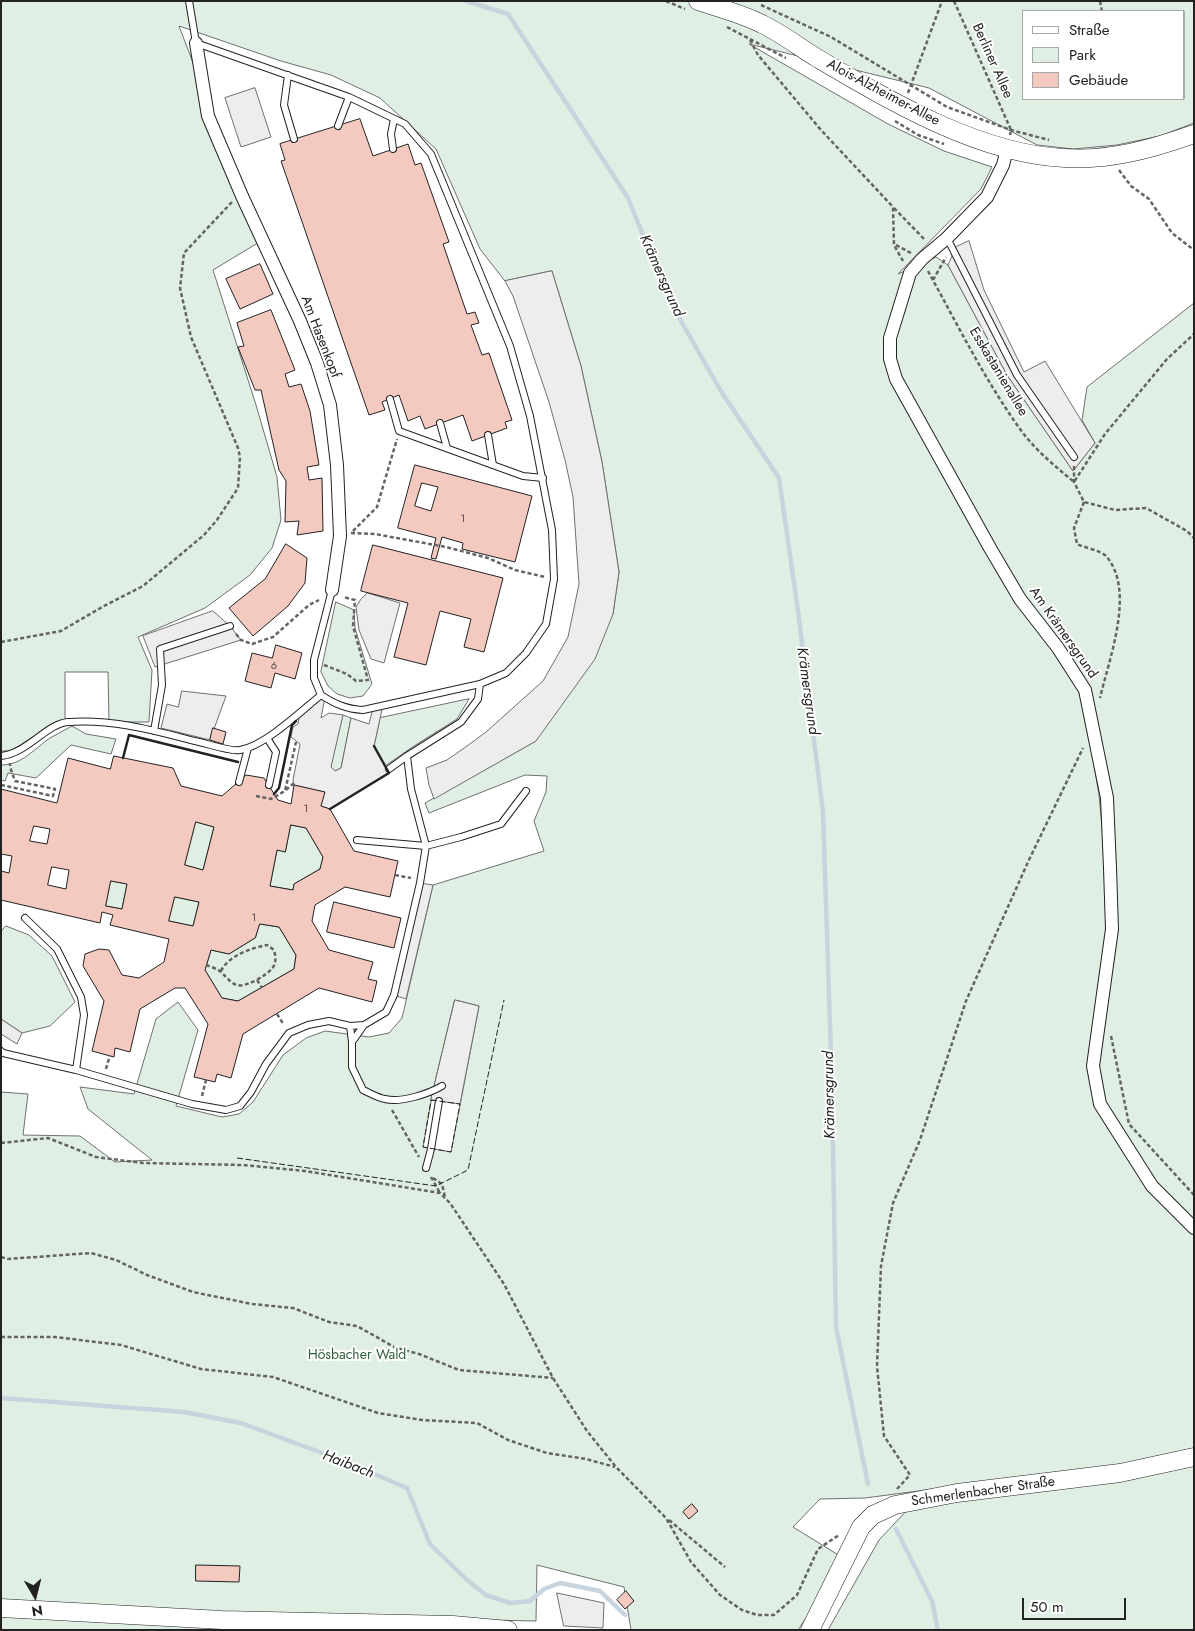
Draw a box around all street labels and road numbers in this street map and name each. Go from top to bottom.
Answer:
street label: Berliner Allee [968,21,1016,101]
street label: Alois-Alzheimer-Allee [824,56,942,130]
street label: Am Hasenkopf [297,293,343,381]
street label: Esskastanienallee [965,324,1031,420]
street label: Am Krämersgrund [1025,584,1101,682]
street label: Schmerlenbacher Straße [910,1474,1056,1510]

